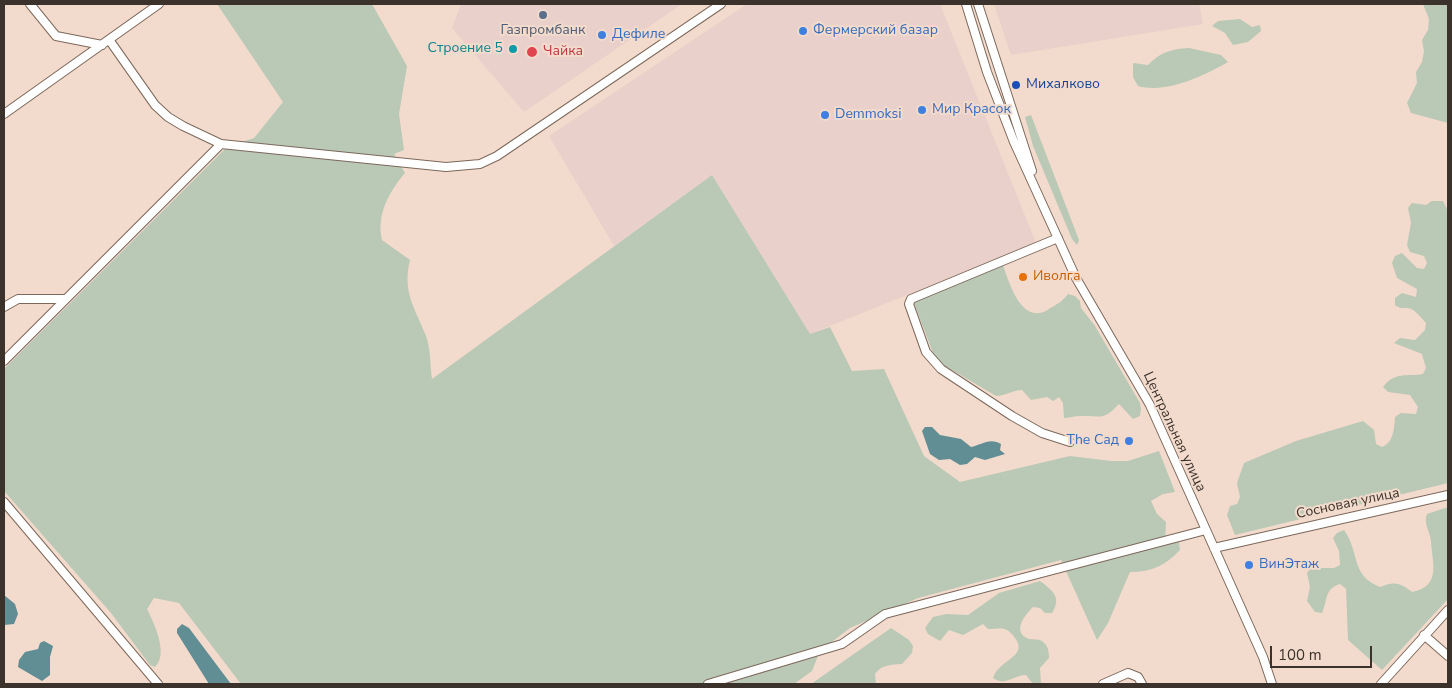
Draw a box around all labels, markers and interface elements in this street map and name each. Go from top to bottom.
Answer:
marker: Газпромбанк [537,9,549,21]
place label: Газпромбанк [501,23,585,39]
place label: Фермерский базар [813,23,938,39]
marker: Фермерский базар [797,25,809,37]
place label: Дефиле [612,27,665,43]
marker: Дефиле [596,29,608,41]
place label: Строение 5 [428,41,503,57]
marker: Строение 5 [507,43,519,55]
place label: Чайка [543,44,583,60]
marker: Чайка [525,45,539,59]
place label: Михалково [1026,77,1100,93]
marker: Михалково [1010,79,1022,91]
place label: Мир Красок [932,102,1011,118]
marker: Мир Красок [916,104,928,116]
place label: Demmoksi [835,107,901,123]
marker: Demmoksi [819,109,831,121]
place label: Иволга [1033,269,1080,285]
marker: Иволга [1017,271,1029,283]
street label: Центральная улица [1139,369,1209,495]
place label: The Сад [1066,433,1119,449]
marker: The Сад [1123,435,1135,447]
street label: Сосновая улица [1295,485,1401,523]
place label: ВинЭтаж [1259,557,1319,573]
marker: ВинЭтаж [1243,559,1255,571]
scale bar [1272,636,1374,668]
text: 100 m [1278,645,1322,665]

